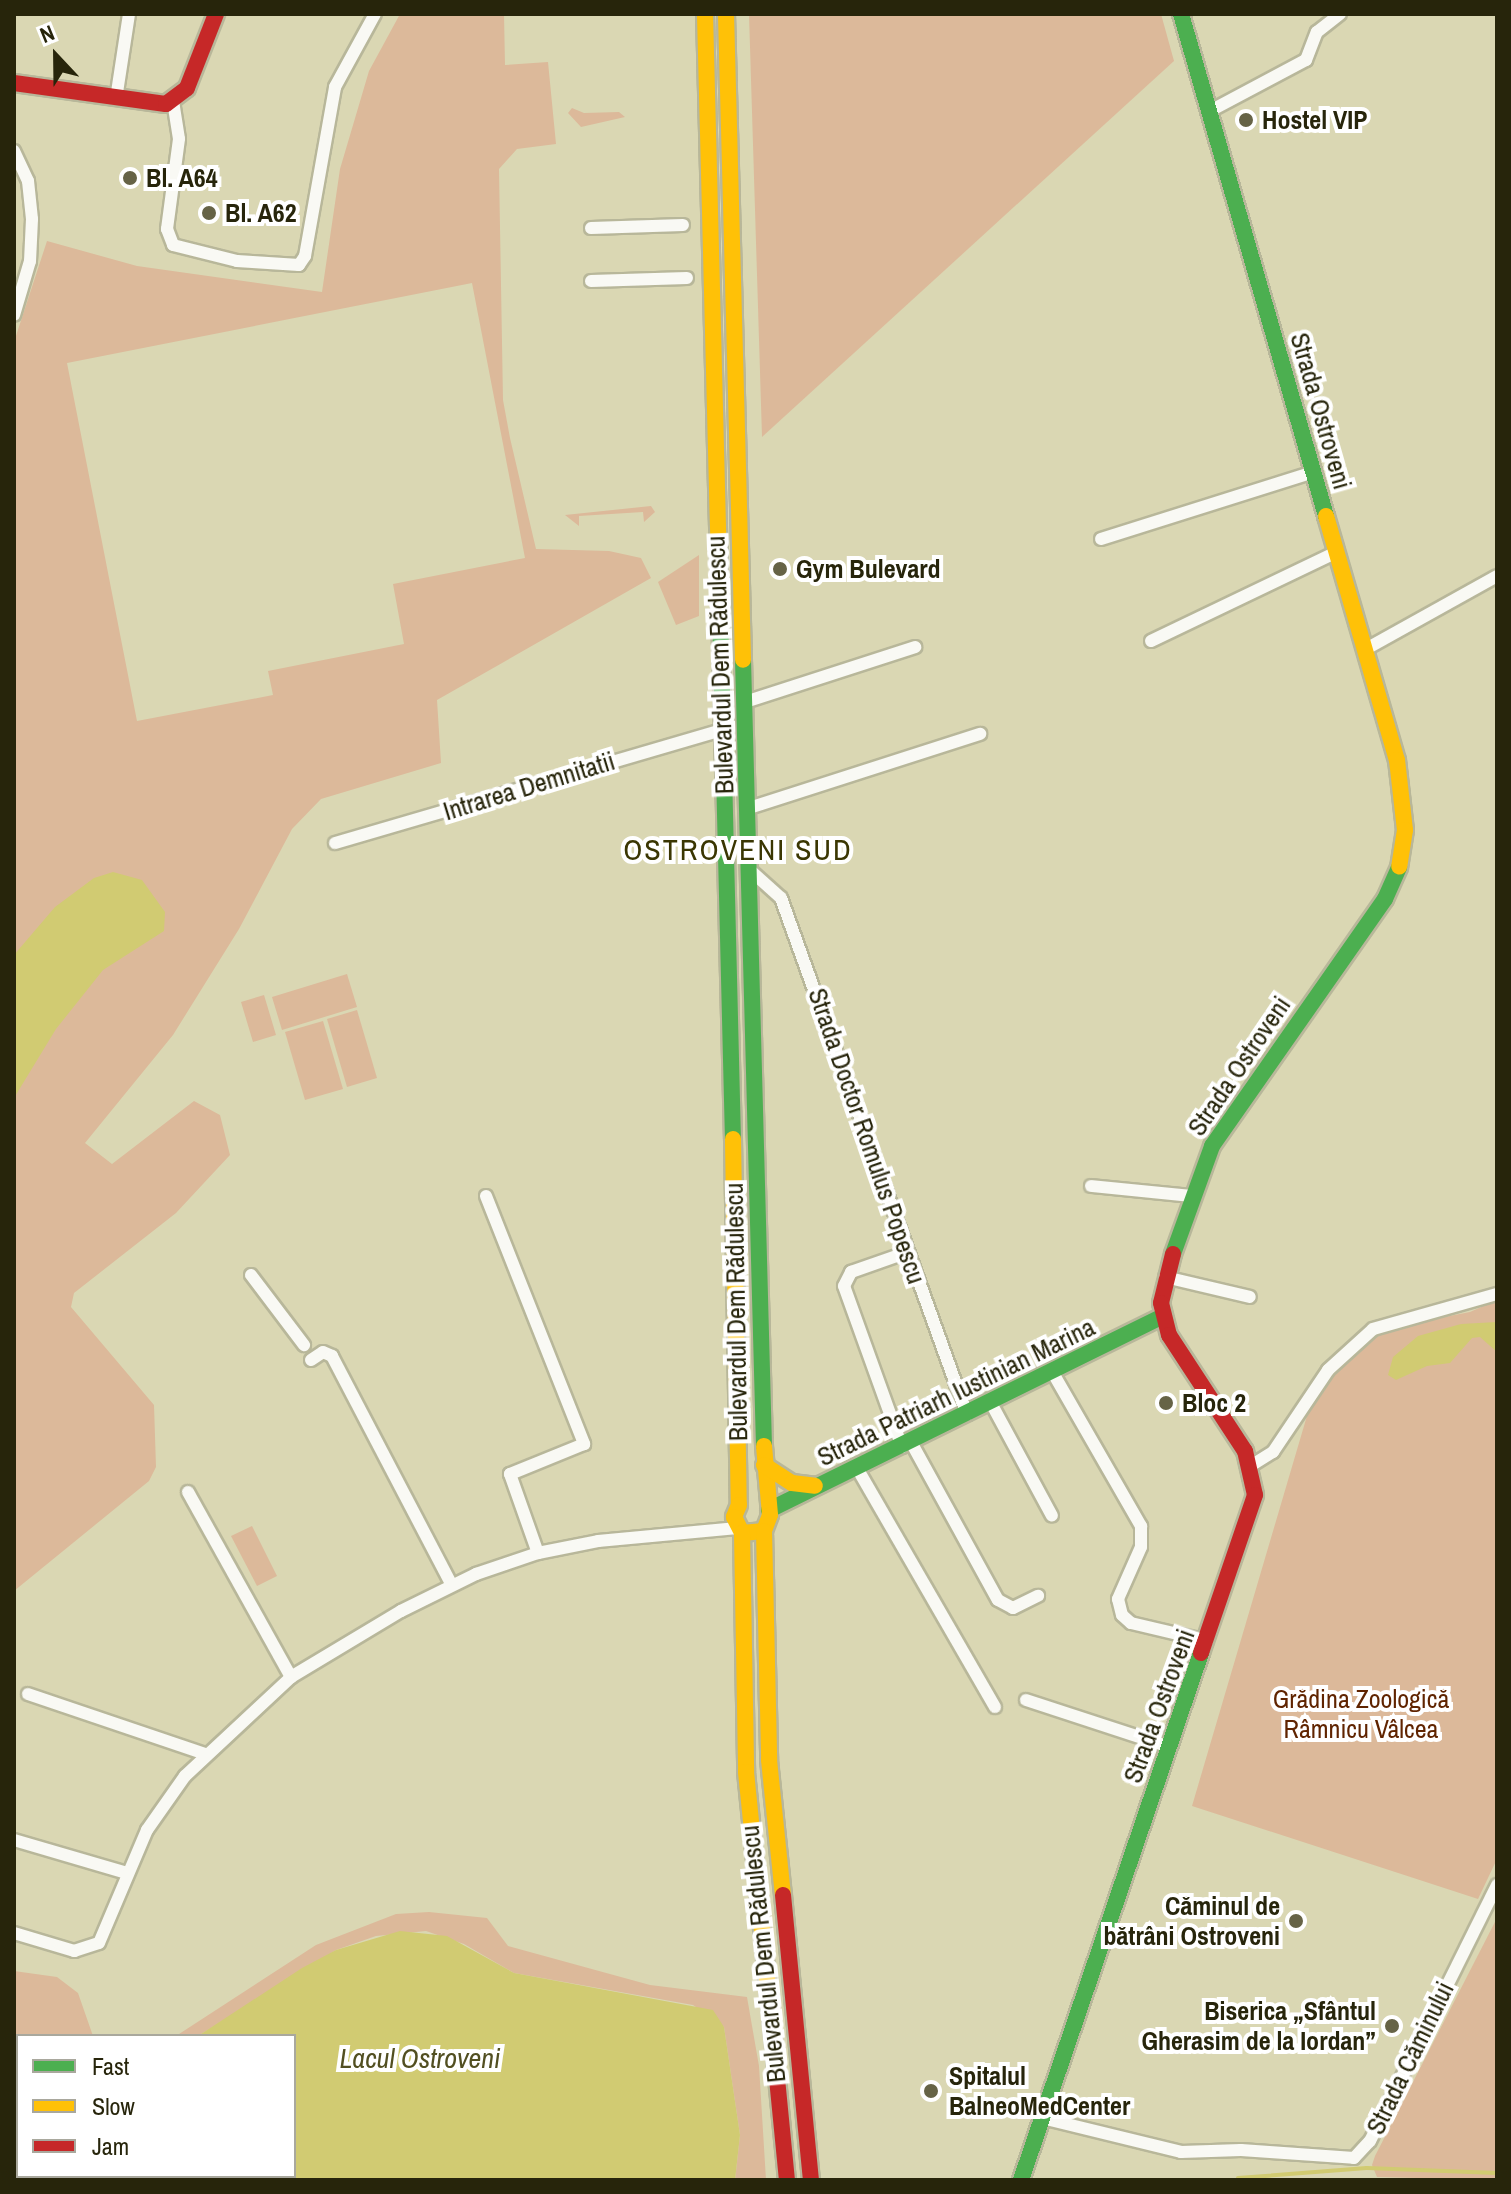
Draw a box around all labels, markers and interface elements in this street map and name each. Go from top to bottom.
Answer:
north arrow [16,16,96,96]
text: N [35,17,59,50]
place label: Hostel VIP [1262,104,1367,136]
marker: Hostel VIP [1237,111,1255,129]
place label: Bl. A64 [146,162,218,194]
marker: Bl. A64 [121,169,139,187]
place label: Bl. A62 [225,197,297,229]
marker: Bl. A62 [200,204,218,222]
street label: Strada Ostroveni [1284,329,1358,493]
street label: Bulevardul Dem Rădulescu [700,535,740,795]
place label: Gym Bulevard [796,553,941,585]
marker: Gym Bulevard [771,560,789,578]
street label: Intrarea Demnitatii [439,745,619,827]
district label: OSTROVENI SUD [623,831,853,867]
street label: Strada Doctor Romulus Popescu [802,984,932,1288]
street label: Strada Ostroveni [1181,990,1297,1142]
street label: Bulevardul Dem Rădulescu [718,1183,754,1441]
street label: Strada Patriarh Iustinian Marina [812,1311,1100,1473]
place label: Bloc 2 [1182,1387,1246,1419]
marker: Bloc 2 [1157,1394,1175,1412]
street label: Strada Ostroveni [1117,1625,1201,1787]
park label: Grădina Zoologică Râmnicu Vâlcea [1273,1683,1449,1744]
street label: Bulevardul Dem Rădulescu [734,1824,792,2084]
place label: Căminul de bătrâni Ostroveni [1103,1890,1280,1952]
marker: Căminul de bătrâni Ostroveni [1287,1912,1305,1930]
street label: Strada Căminului [1360,1977,1460,2139]
place label: Biserica „Sfântul Gherasim de la Iordan” [1141,1995,1376,2056]
marker: Biserica „Sfântul Gherasim de la Iordan” [1383,2017,1401,2035]
legend [16,2034,296,2178]
water label: Lacul Ostroveni [340,2041,500,2075]
text: Fast [92,2050,129,2082]
place label: Spitalul BalneoMedCenter [949,2060,1130,2122]
marker: Spitalul BalneoMedCenter [920,2080,942,2102]
text: Slow [92,2090,135,2122]
text: Jam [92,2130,129,2162]

